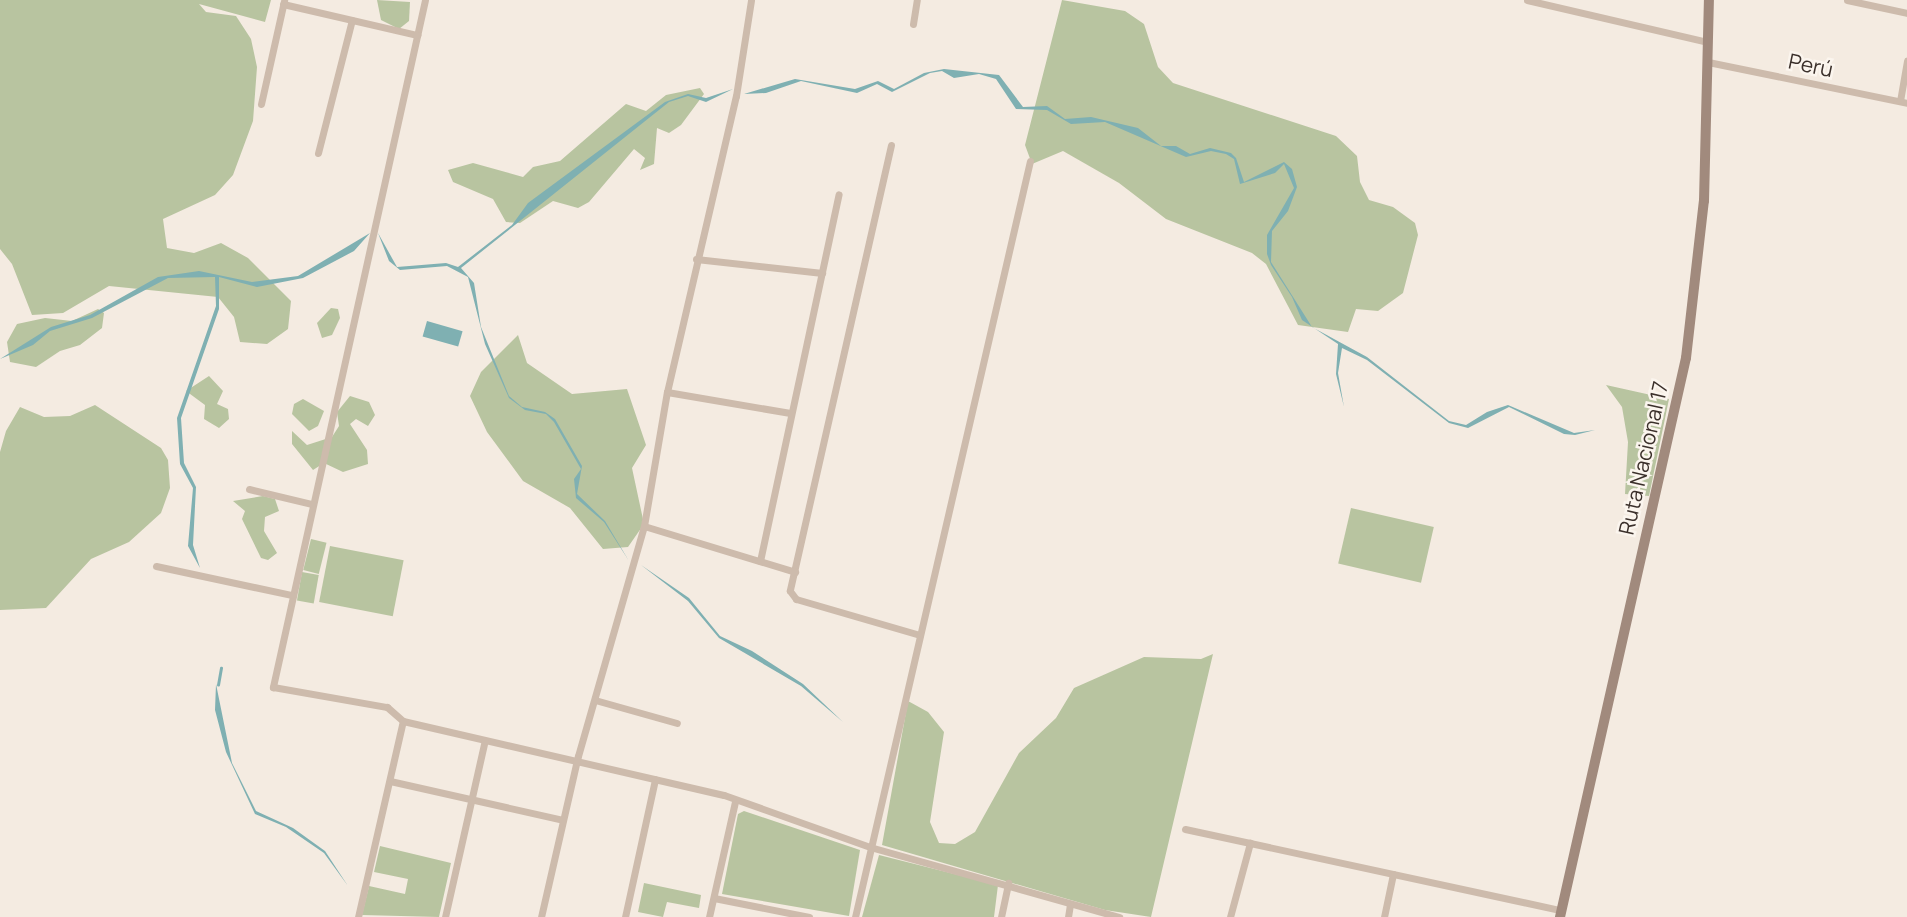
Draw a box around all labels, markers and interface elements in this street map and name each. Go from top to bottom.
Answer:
street label: Perú [1786,48,1836,82]
street label: Ruta Nacional 17 [1613,379,1673,537]

